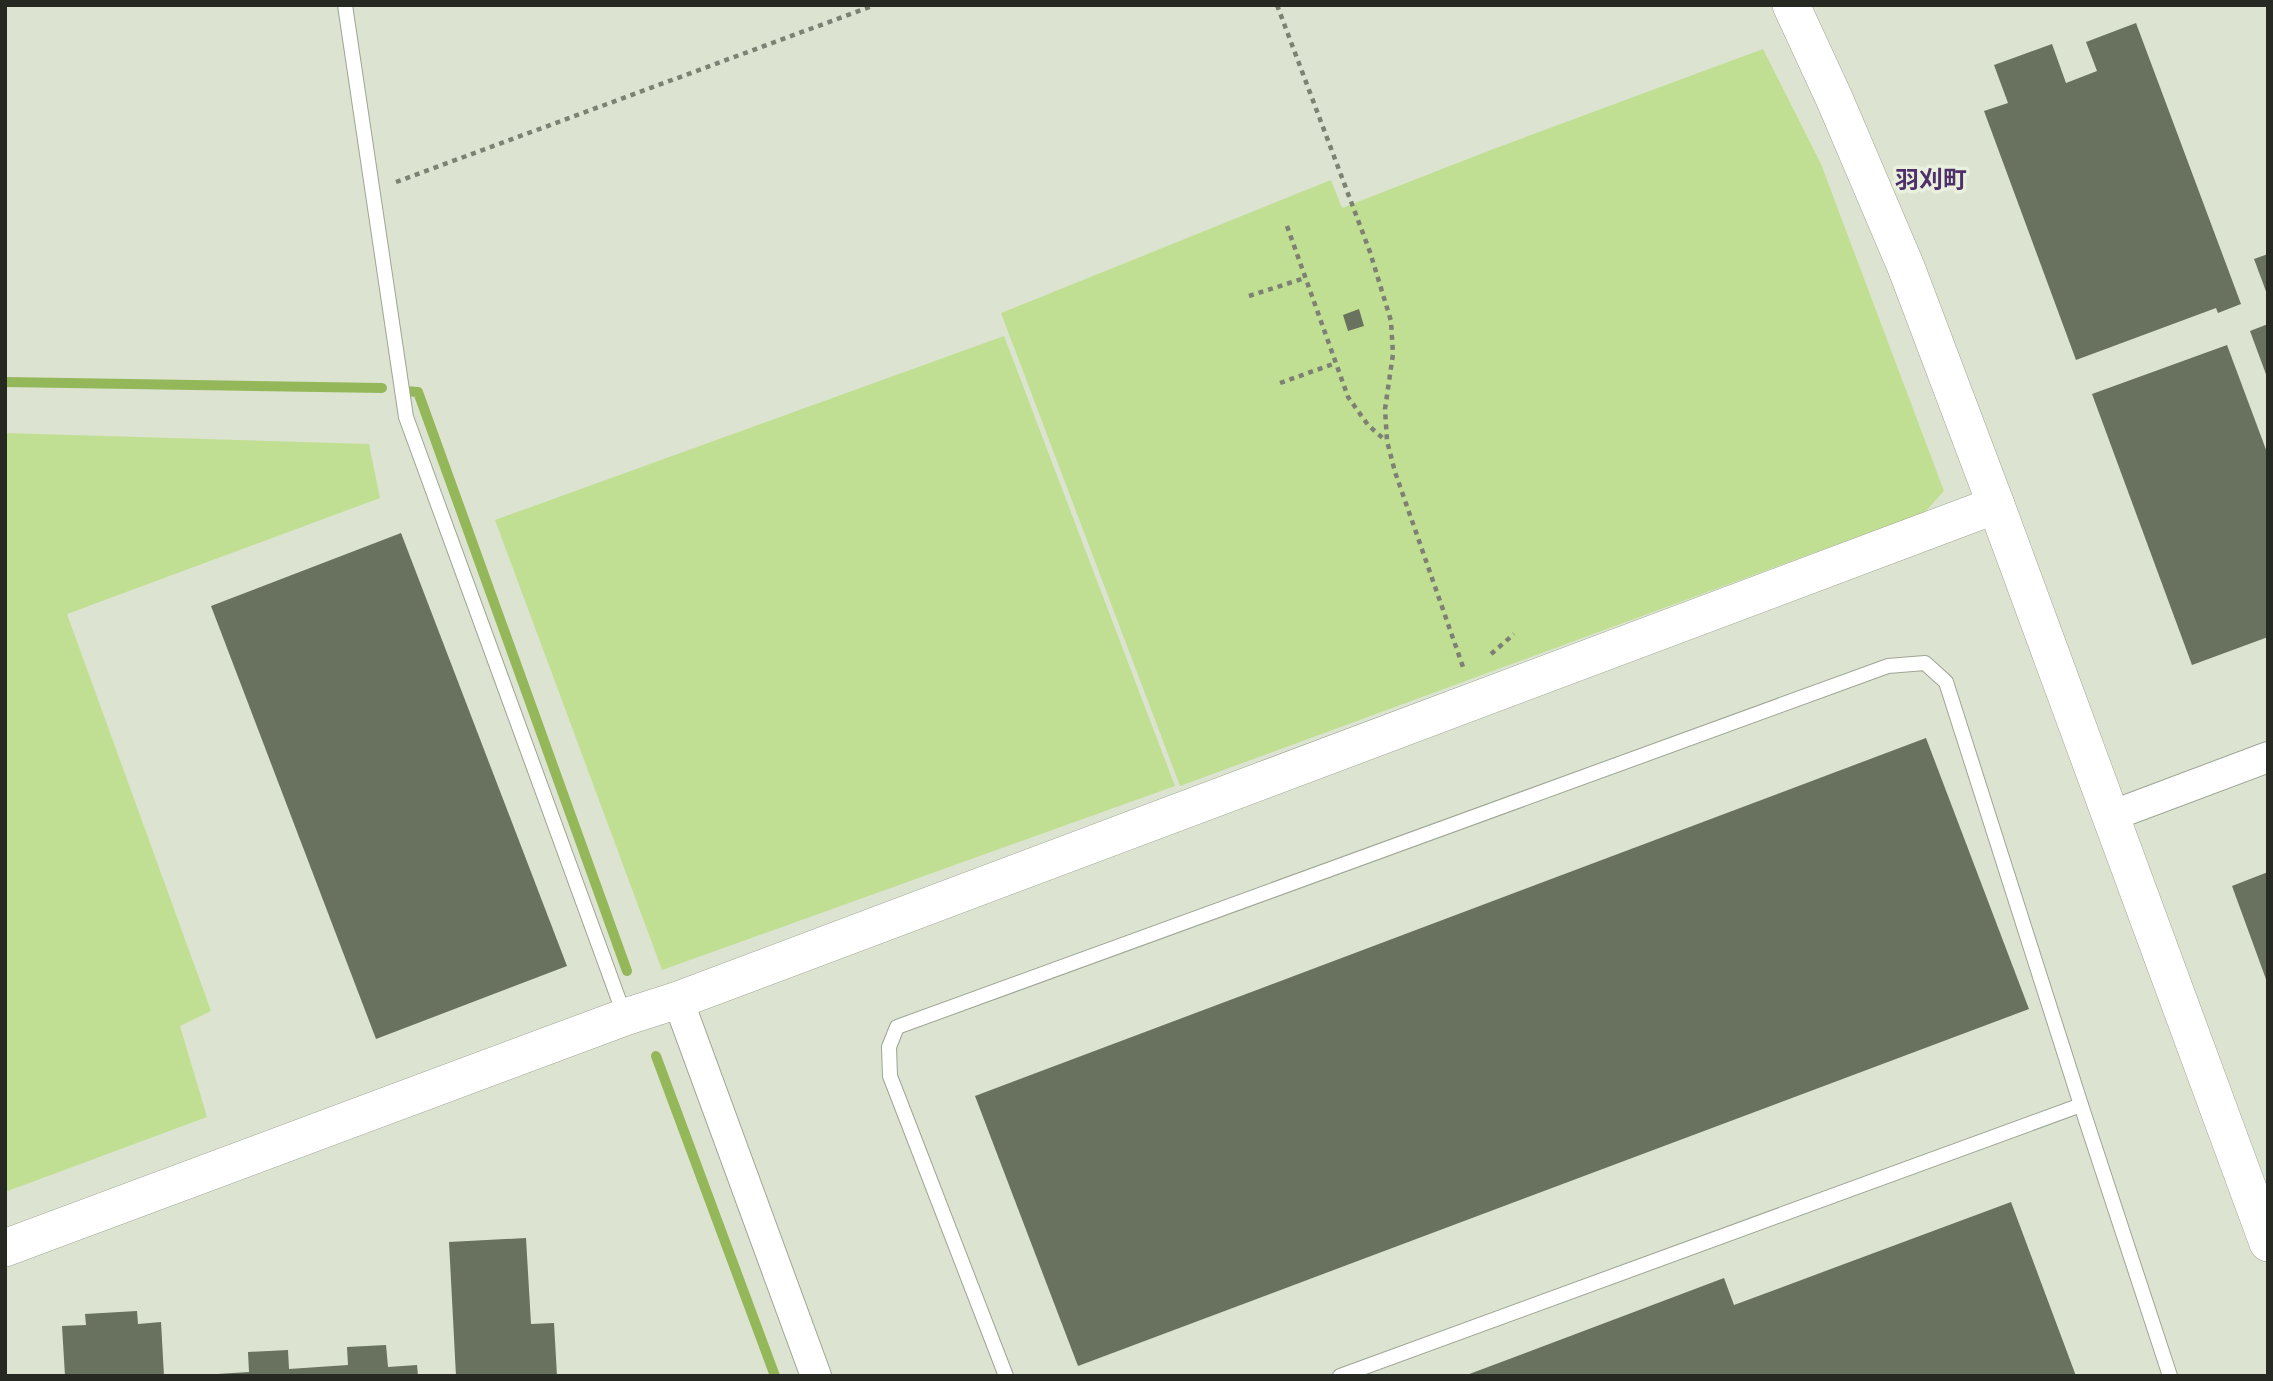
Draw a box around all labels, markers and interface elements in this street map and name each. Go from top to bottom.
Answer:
district label: 羽刈町 [1895,166,1967,193]

